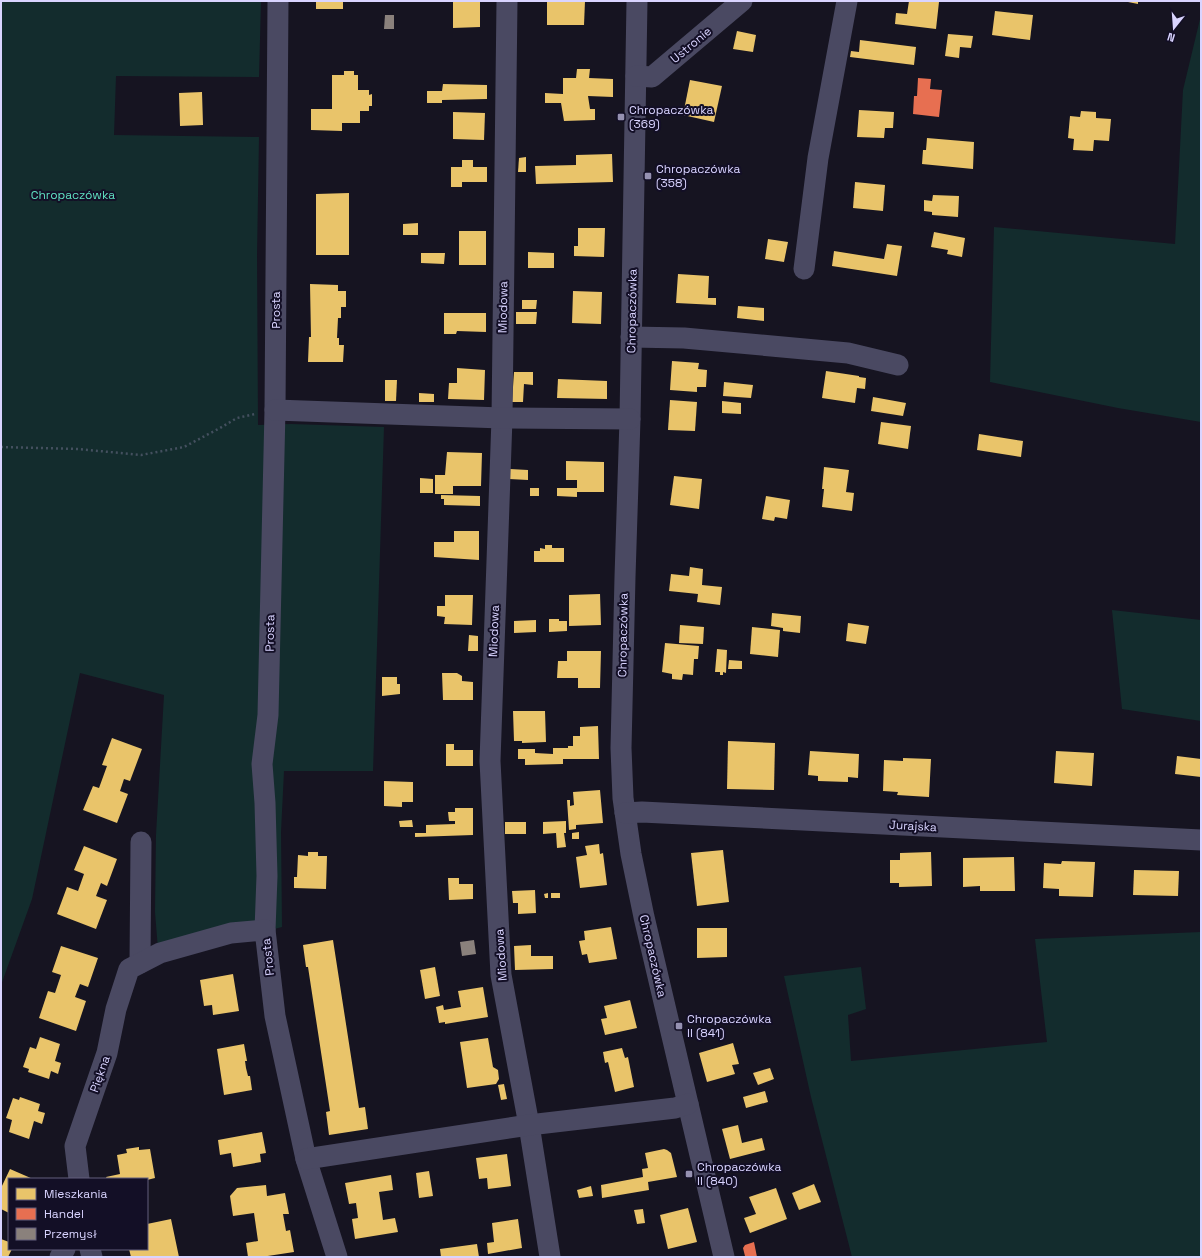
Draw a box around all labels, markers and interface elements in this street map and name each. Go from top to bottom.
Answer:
north arrow [1154,8,1194,48]
street label: Ustronie [667,23,715,67]
text: N [1166,30,1177,45]
place label: Chropaczówka (369) [629,102,713,132]
marker: Chropaczówka (369) [616,112,626,122]
place label: Chropaczówka (358) [656,161,740,191]
marker: Chropaczówka (358) [643,171,653,181]
park label: Chropaczówka [31,187,115,203]
street label: Chropaczówka [623,269,641,353]
street label: Miodowa [495,281,511,333]
street label: Prosta [268,291,284,329]
street label: Chropaczówka [614,593,632,677]
street label: Miodowa [485,605,503,657]
street label: Prosta [262,614,278,652]
street label: Jurajska [889,817,937,835]
street label: Chropaczówka [636,913,670,999]
street label: Miodowa [491,928,511,982]
street label: Prosta [258,937,278,976]
place label: Chropaczówka II (841) [687,1011,771,1041]
marker: Chropaczówka II (841) [674,1021,684,1031]
street label: Piękna [86,1053,114,1095]
place label: Chropaczówka II (840) [697,1159,781,1189]
marker: Chropaczówka II (840) [684,1169,694,1179]
legend [8,1178,148,1250]
text: Mieszkania [44,1186,108,1202]
text: Handel [44,1206,84,1222]
text: Przemysł [44,1226,98,1242]

